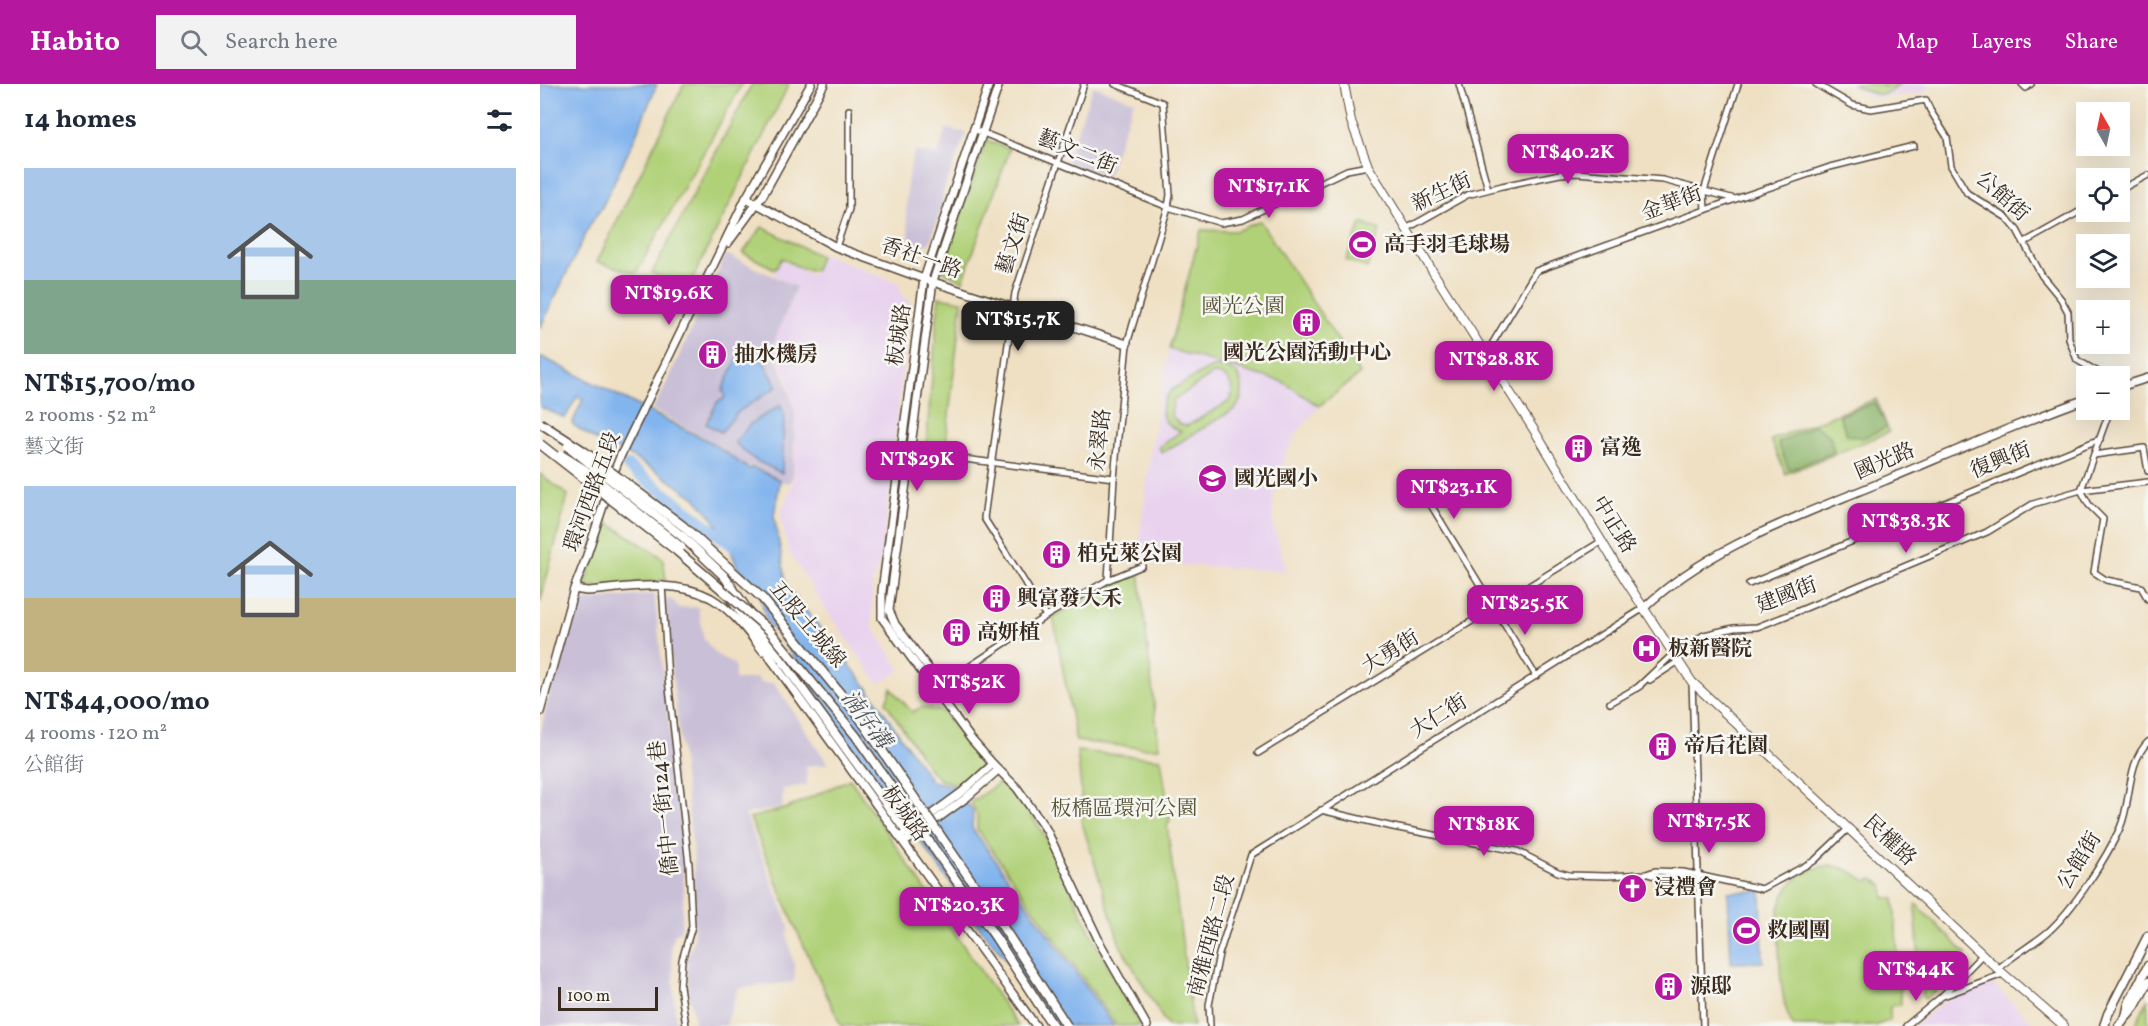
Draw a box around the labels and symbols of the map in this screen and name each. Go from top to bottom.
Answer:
north arrow [2076,102,2130,156]
street label: 藝文二街 [1033,124,1121,182]
pin: NT$40.2K [1506,134,1630,185]
street label: 公館街 [1969,165,2035,229]
street label: 新生街 [1407,167,1477,219]
pin: NT$17.1K [1207,168,1331,219]
street label: 金華街 [1637,180,1707,228]
street label: 藝文街 [990,210,1038,278]
sports icon: 高手羽毛球場 [1347,229,1379,261]
place label: 高手羽毛球場 [1384,231,1510,260]
street label: 香社一路 [877,232,965,286]
pin: NT$19.6K [607,275,731,326]
park label: 國光公園 [1201,293,1285,322]
pin: NT$15.7K [956,301,1080,352]
street label: 板城路 [881,302,919,368]
building icon: 國光公園活動中心 [1291,306,1323,338]
building icon: 抽水機房 [697,339,729,371]
place label: 國光公園活動中心 [1223,339,1391,368]
place label: 抽水機房 [734,341,818,370]
pin: NT$28.8K [1432,341,1556,392]
street label: 永翠路 [1083,407,1119,473]
street label: 環河西路五段 [558,428,628,556]
building icon: 富逸 [1563,432,1595,464]
place label: 富逸 [1600,434,1642,463]
street label: 國光路 [1850,436,1920,488]
street label: 復興街 [1966,436,2036,486]
pin: NT$29K [868,441,966,492]
school or university icon: 國光國小 [1197,463,1229,495]
place label: 國光國小 [1234,465,1318,494]
pin: NT$23.1K [1392,469,1516,520]
street label: 中正路 [1584,491,1642,559]
pin: NT$38.3K [1844,503,1968,554]
building icon: 柏克萊公園 [1040,538,1072,570]
place label: 柏克萊公園 [1077,540,1182,569]
street label: 建國街 [1752,571,1822,621]
street label: 五股土城線 [762,575,852,675]
building icon: 興富發大禾 [980,583,1012,615]
place label: 興富發大禾 [1017,585,1122,614]
pin: NT$25.5K [1463,585,1587,636]
building icon: 高妍植 [940,617,972,649]
place label: 高妍植 [977,619,1040,648]
street label: 大勇街 [1357,624,1425,682]
hospital icon: 板新醫院 [1631,633,1663,665]
place label: 板新醫院 [1668,635,1752,664]
pin: NT$52K [920,664,1018,715]
water label: 湳仔溝 [833,684,899,758]
street label: 大仁街 [1405,688,1473,746]
building icon: 帝后花園 [1647,730,1679,762]
place label: 帝后花園 [1684,732,1768,761]
street label: 僑中一街124巷 [643,739,687,877]
street label: 板城路 [874,780,934,848]
park label: 板橋區環河公園 [1051,795,1198,824]
pin: NT$17.5K [1647,803,1771,854]
pin: NT$18K [1435,806,1533,857]
street label: 民權路 [1856,809,1922,873]
street label: 公館街 [2051,827,2109,895]
street label: 南雅西路二段 [1182,871,1242,1001]
church icon: 浸禮會 [1617,872,1649,904]
place label: 浸禮會 [1654,874,1717,903]
pin: NT$20.3K [897,887,1021,938]
sports icon: 救國團 [1730,915,1762,947]
place label: 救國團 [1767,917,1830,946]
pin: NT$44K [1867,951,1965,1002]
building icon: 源邸 [1653,971,1685,1003]
place label: 源邸 [1690,973,1732,1002]
scale bar [558,984,658,1012]

